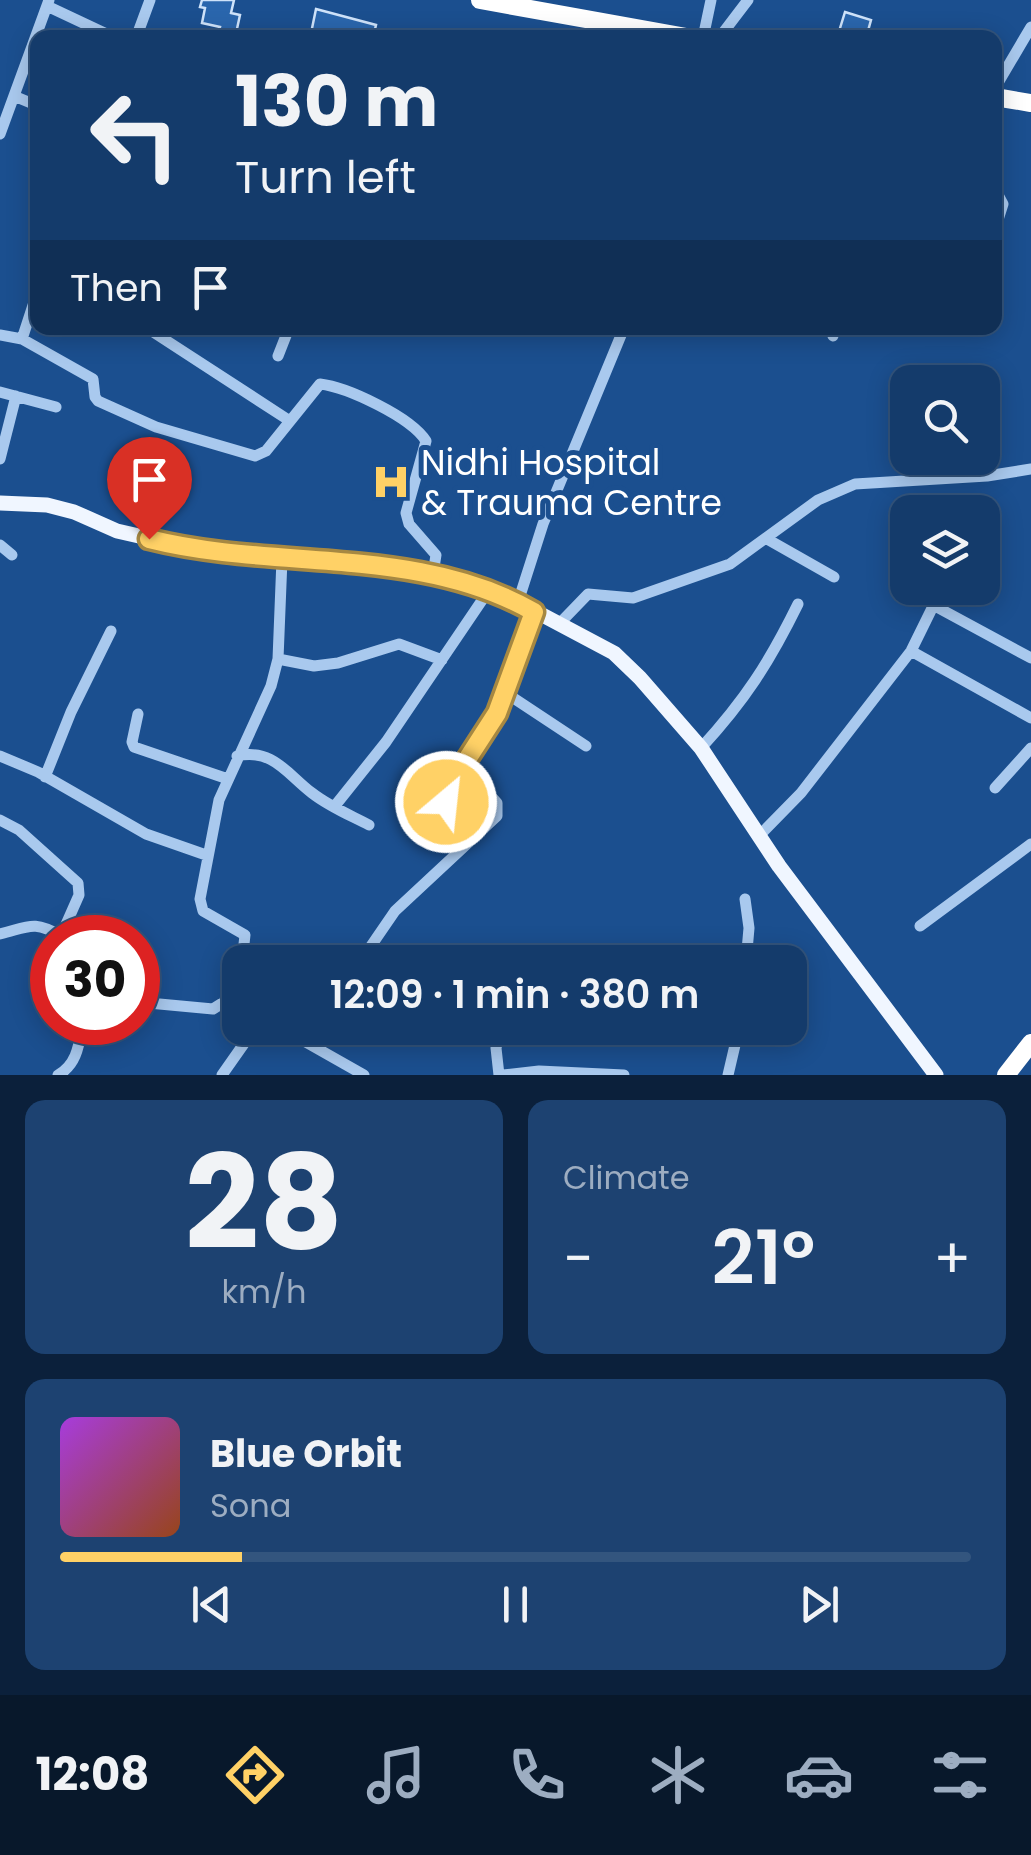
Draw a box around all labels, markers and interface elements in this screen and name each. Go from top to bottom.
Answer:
text: 130 m [235,52,438,151]
icon: left [70,70,200,200]
text: Turn left [235,146,416,209]
icon: arrive [183,260,238,315]
text: Then [70,261,163,314]
map controls [890,365,1000,605]
button: search [890,365,1000,475]
pin [107,437,192,540]
place label: Nidhi Hospital & Trauma Centre [421,438,722,527]
icon: arrive [122,452,177,507]
hospital icon: Nidhi Hospital & Trauma Centre [370,461,412,503]
button: layers [890,495,1000,605]
position arrow [394,750,498,854]
speed limit sign: 30 [30,915,160,1045]
text: 12:09 · 1 min · 380 m [330,968,699,1021]
text: 28 [185,1111,343,1294]
text: Climate [563,1155,690,1200]
text: 21° [712,1205,815,1310]
text: − [563,1220,593,1297]
text: + [933,1220,971,1297]
text: km/h [221,1269,307,1314]
text: Blue Orbit [210,1427,402,1480]
text: Sona [210,1483,291,1528]
icon: previous [184,1577,239,1632]
icon: pause [488,1577,543,1632]
icon: next [792,1577,847,1632]
icon: directions [220,1740,290,1810]
icon: music [361,1740,431,1810]
icon: phone [502,1740,572,1810]
icon: climate [643,1740,713,1810]
icon: car [784,1740,854,1810]
icon: filters [925,1740,995,1810]
text: 12:08 [36,1743,149,1806]

